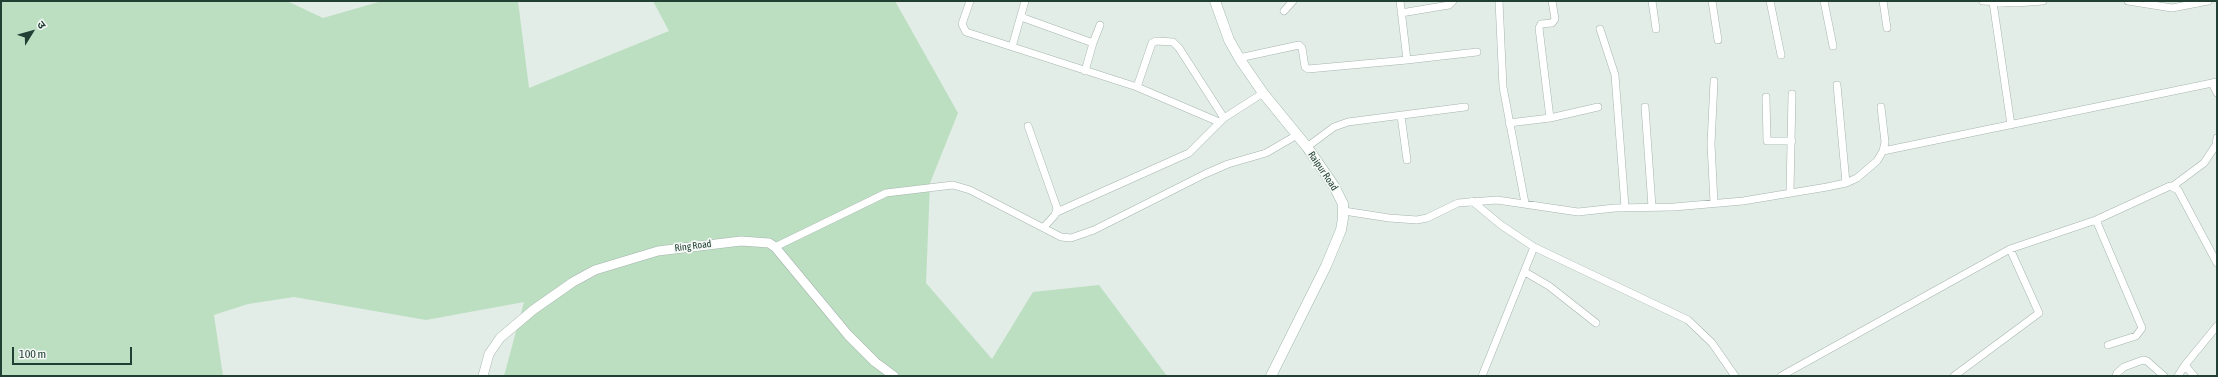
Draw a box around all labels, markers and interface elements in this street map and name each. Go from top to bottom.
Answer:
north arrow [12,12,52,52]
text: उ [35,19,48,31]
street label: Raipur Road [1305,149,1341,193]
street label: Ring Road [674,238,712,254]
scale bar [14,339,134,365]
text: 100 m [19,347,46,361]

